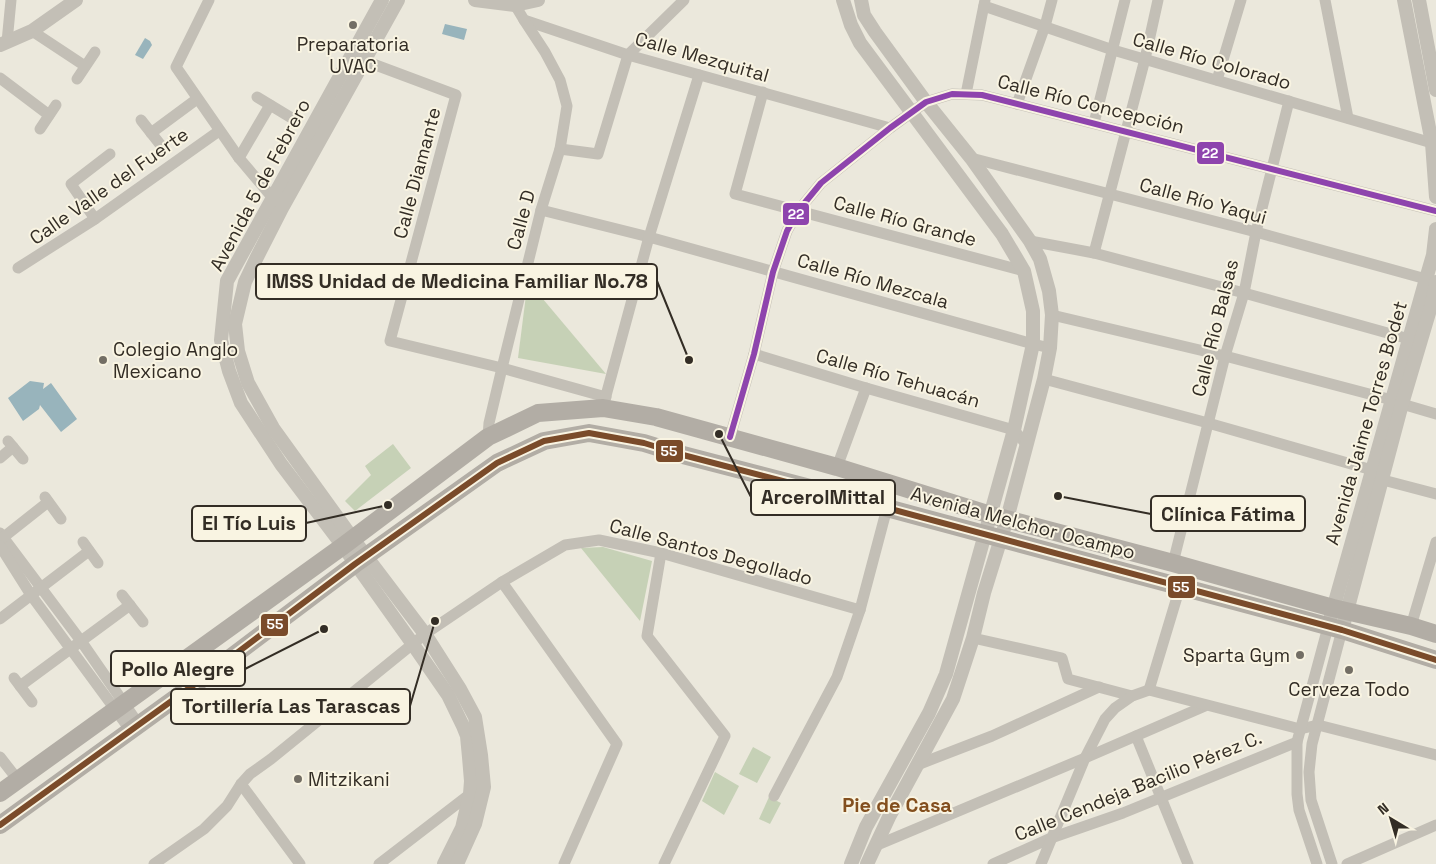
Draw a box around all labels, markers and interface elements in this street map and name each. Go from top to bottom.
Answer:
marker: Preparatoria UVAC [347,19,359,31]
street label: Calle Mezquital [632,26,772,88]
street label: Calle Río Colorado [1130,26,1294,96]
place label: Preparatoria UVAC [297,32,409,79]
street label: Calle Río Concepción [995,69,1187,139]
street label: Avenida 5 de Febrero [204,94,316,276]
street label: Calle Diamante [387,105,447,241]
street label: Calle Valle del Fuerte [25,122,193,250]
line badge: 22 [1196,141,1225,165]
text: 22 [1202,144,1218,162]
street label: Calle Río Yaqui [1137,172,1269,230]
street label: Calle D [501,187,541,253]
street label: Calle Río Grande [831,190,979,252]
line badge: 22 [782,202,810,226]
text: 22 [788,205,804,223]
street label: Calle Río Mezcala [794,247,952,315]
street label: Calle Río Balsas [1186,257,1244,399]
callout: IMSS Unidad de Medicina Familiar No.78 [256,264,657,299]
text: IMSS Unidad de Medicina Familiar No.78 [266,268,648,294]
street label: Avenida Jaime Torres Bodet [1319,298,1413,548]
place label: Colegio Anglo Mexicano [113,337,238,384]
street label: Calle Río Tehuacán [813,343,983,413]
marker: Colegio Anglo Mexicano [97,354,109,366]
line badge: 55 [655,439,684,463]
text: 55 [661,442,677,460]
callout: ArcerolMittal [751,480,895,515]
street label: Avenida Melchor Ocampo [908,481,1138,565]
text: ArcerolMittal [761,484,885,510]
callout: Clínica Fátima [1151,496,1305,531]
text: Clínica Fátima [1161,501,1295,527]
callout: El Tío Luis [192,506,306,541]
text: El Tío Luis [202,510,296,536]
street label: Calle Santos Degollado [607,513,815,591]
line badge: 55 [1167,575,1196,599]
text: 55 [1173,578,1189,596]
line badge: 55 [260,613,289,637]
text: 55 [267,615,283,633]
place label: Sparta Gym [1183,643,1290,668]
marker: Sparta Gym [1294,649,1306,661]
callout: Pollo Alegre [111,651,245,686]
text: Pollo Alegre [121,656,235,682]
marker: Cerveza Todo [1343,664,1355,676]
place label: Cerveza Todo [1288,677,1410,702]
callout: Tortillería Las Tarascas [171,689,410,724]
text: Tortillería Las Tarascas [182,693,400,719]
street label: Calle Cendeja Bacilio Pérez C. [1011,725,1265,847]
place label: Mitzikani [308,767,390,792]
marker: Mitzikani [292,773,304,785]
district label: Pie de Casa [842,792,952,818]
north arrow [1366,794,1416,844]
text: N [1374,799,1392,819]

